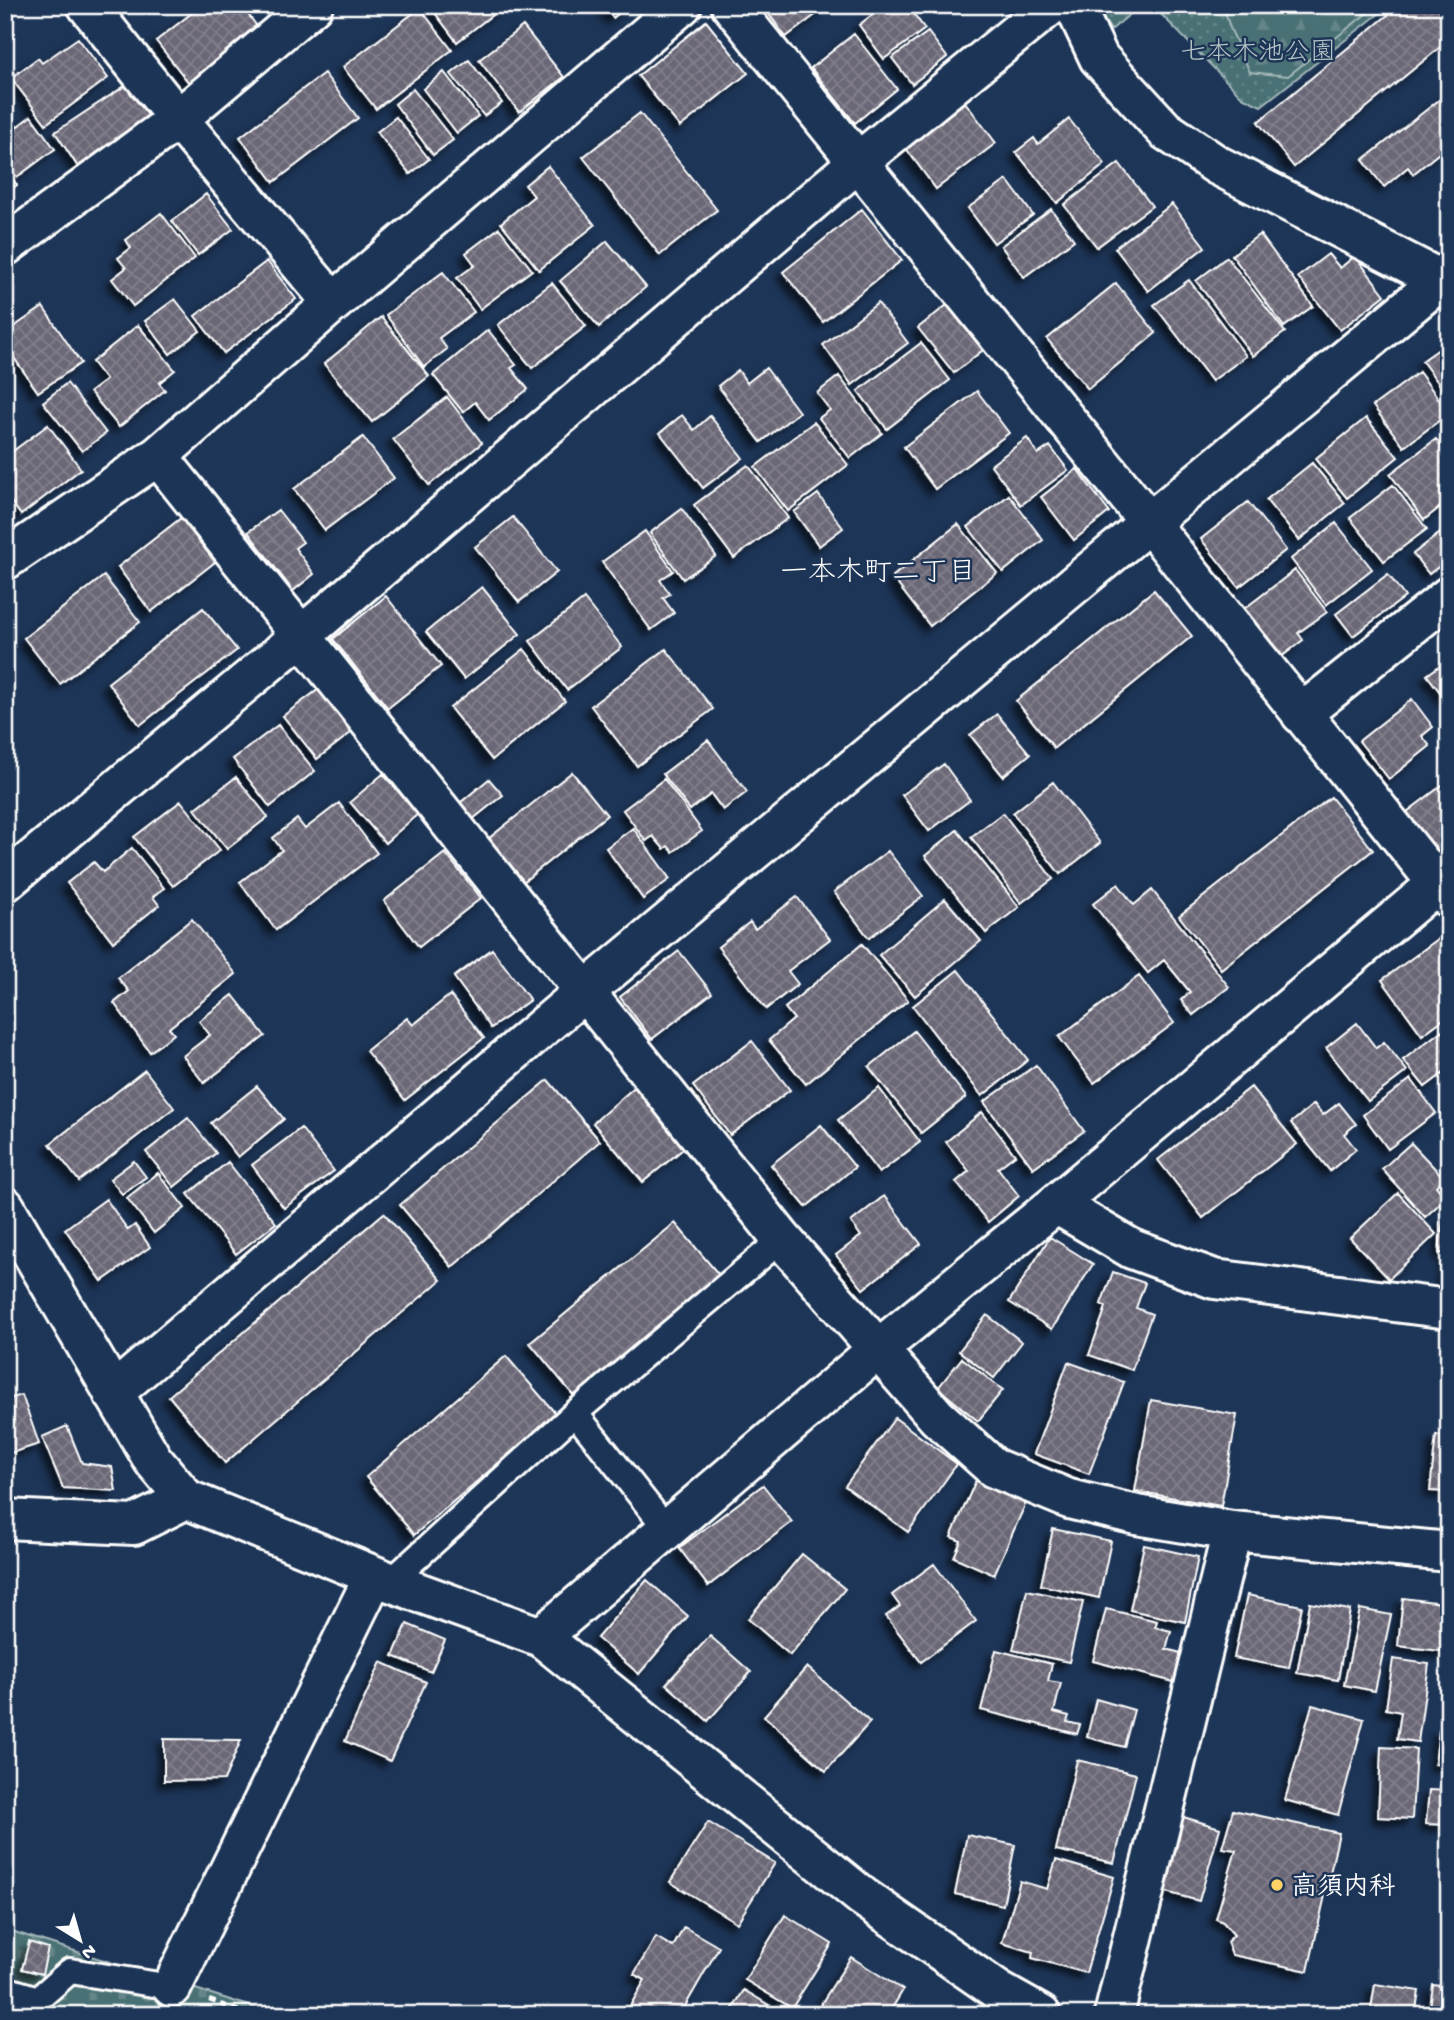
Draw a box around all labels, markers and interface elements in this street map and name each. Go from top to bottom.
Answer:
park label: 七本木池公園 [1180,37,1336,70]
district label: 一本木町二丁目 [780,557,976,591]
place label: 高須内科 [1291,1872,1395,1905]
marker: 高須内科 [1269,1877,1285,1893]
north arrow [46,1904,116,1974]
text: N [76,1938,100,1964]

